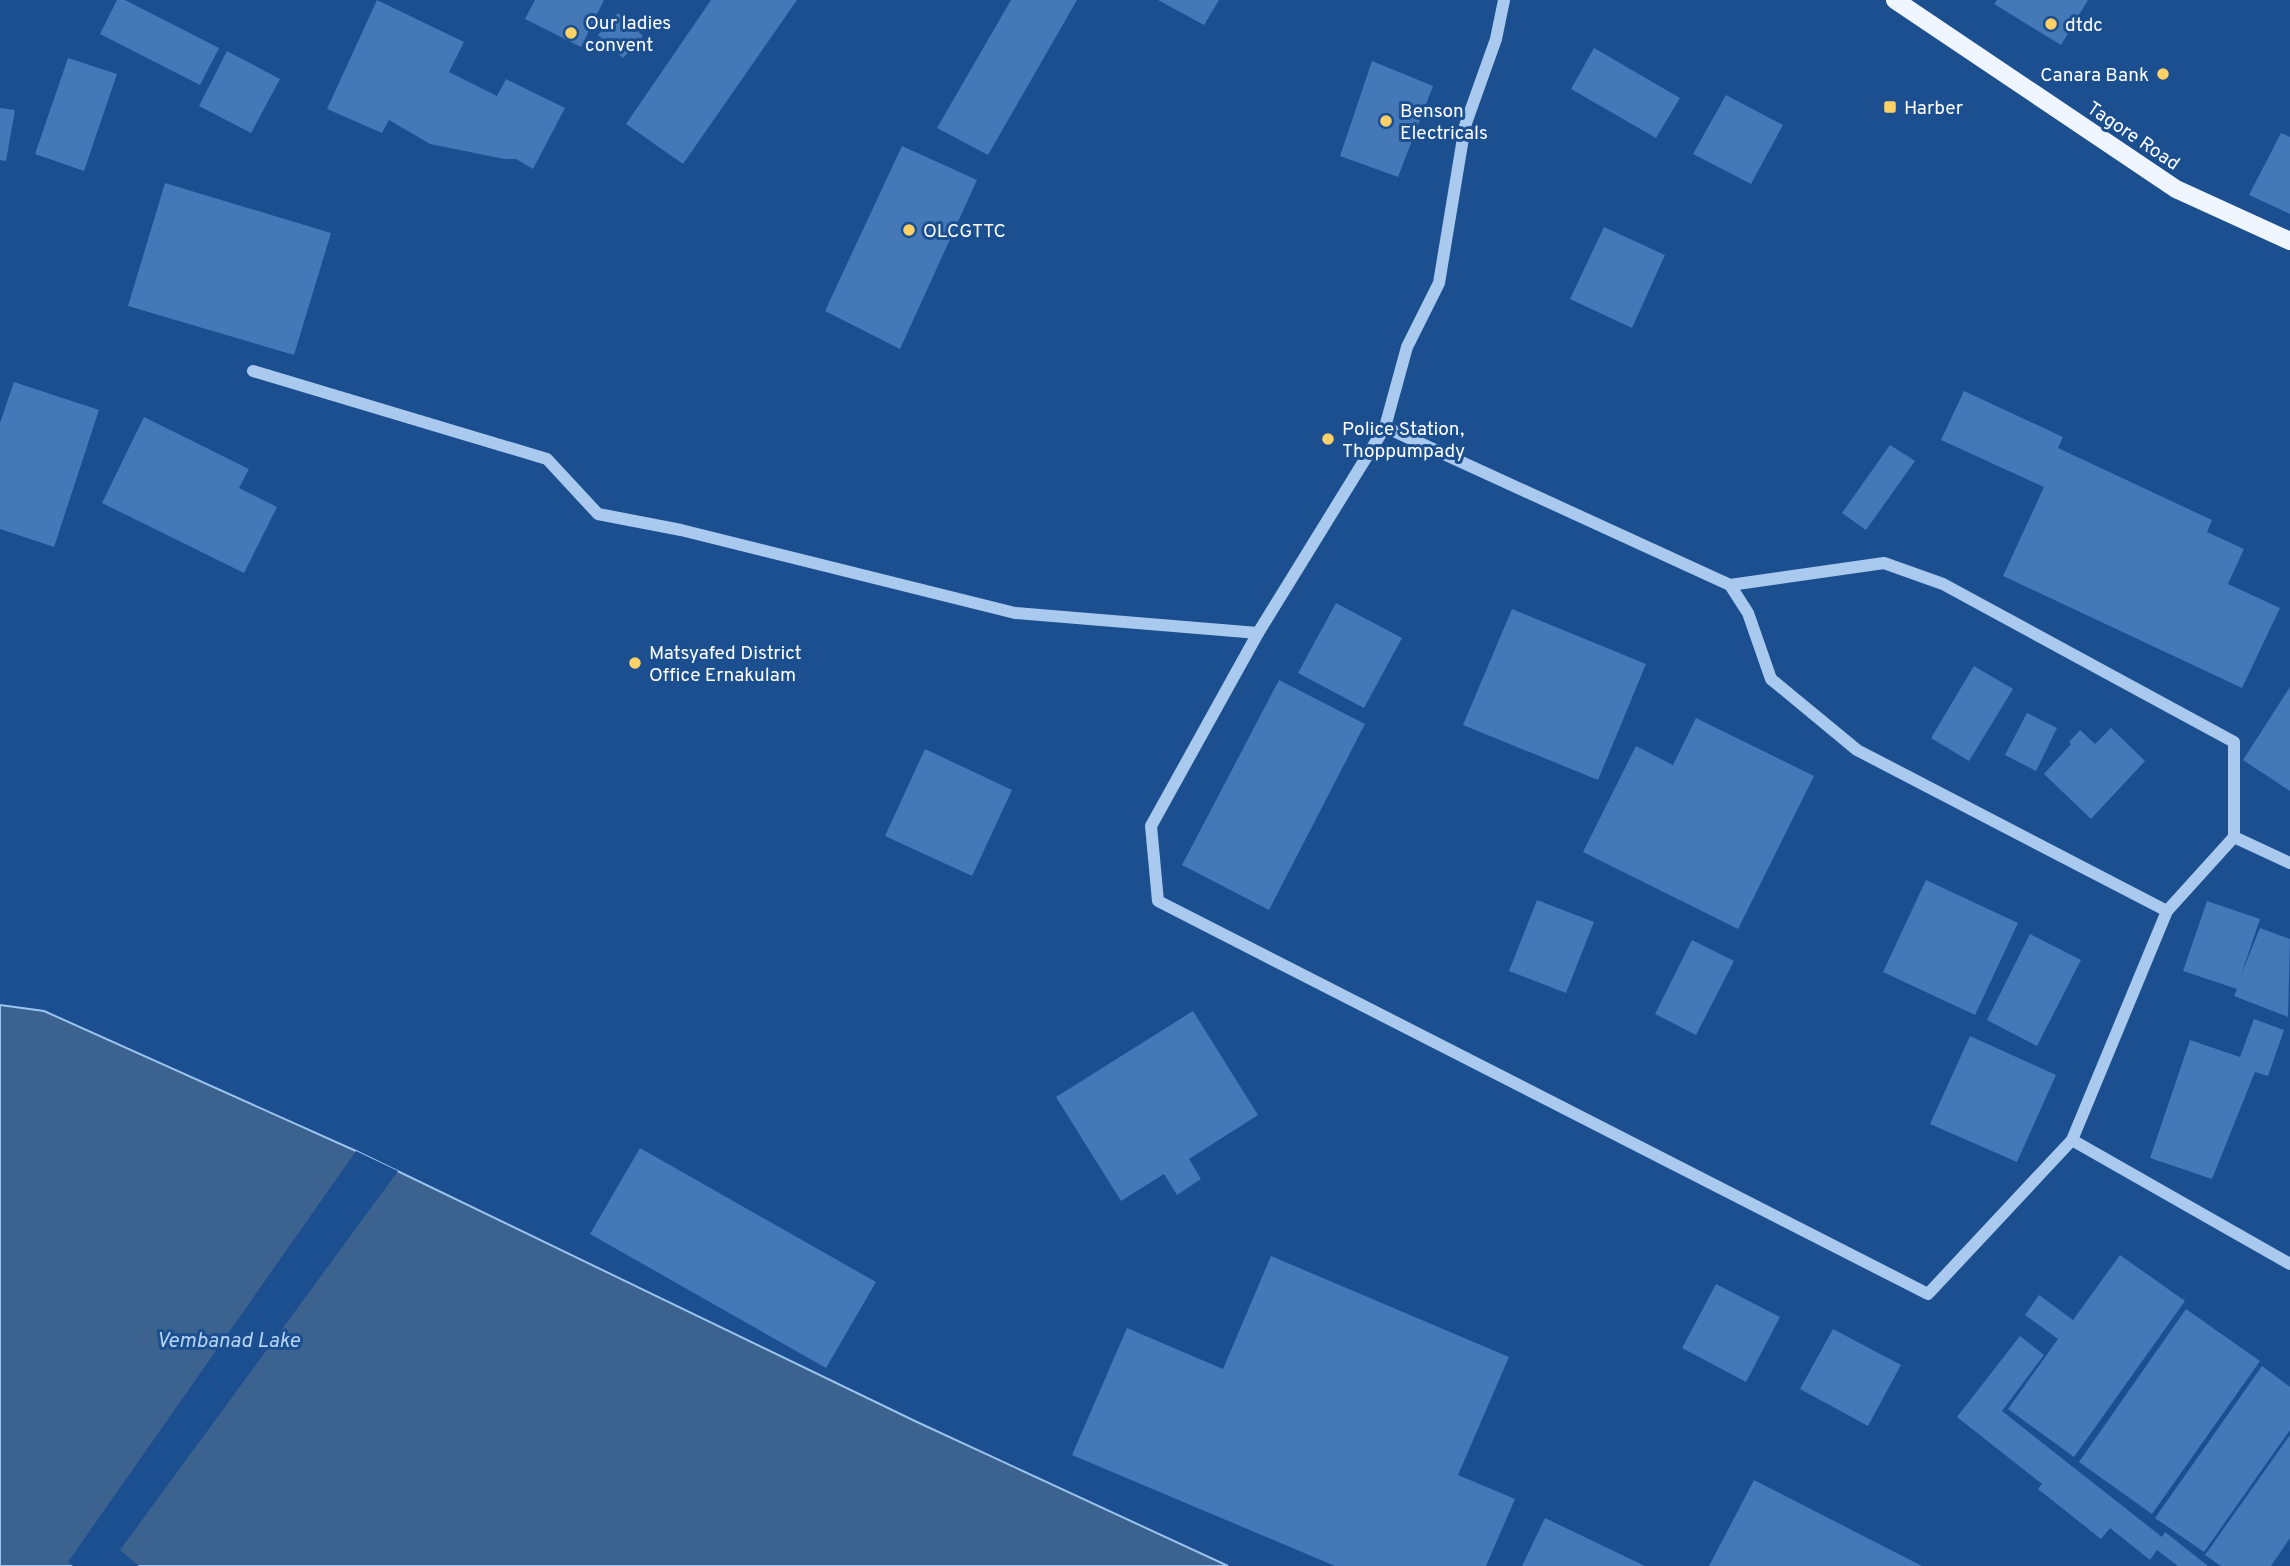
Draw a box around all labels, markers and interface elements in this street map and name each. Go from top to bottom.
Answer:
place label: Our ladies convent [585,12,671,58]
place label: dtdc [2065,14,2103,38]
marker: dtdc [2043,16,2059,32]
marker: Our ladies convent [563,25,579,41]
place label: Canara Bank [2040,64,2149,88]
marker: Canara Bank [2155,66,2171,82]
place label: Harber [1904,97,1964,121]
street label: Tagore Road [2082,97,2184,176]
marker: Harber [1882,99,1898,115]
place label: Benson Electricals [1400,100,1488,146]
marker: Benson Electricals [1378,113,1394,129]
place label: OLCGTTC [923,220,1006,244]
marker: OLCGTTC [901,222,917,238]
place label: Police Station, Thoppumpady [1342,418,1465,464]
marker: Police Station, Thoppumpady [1320,431,1336,447]
place label: Matsyafed District Office Ernakulam [649,642,802,688]
marker: Matsyafed District Office Ernakulam [627,655,643,671]
water label: Vembanad Lake [156,1328,301,1355]

